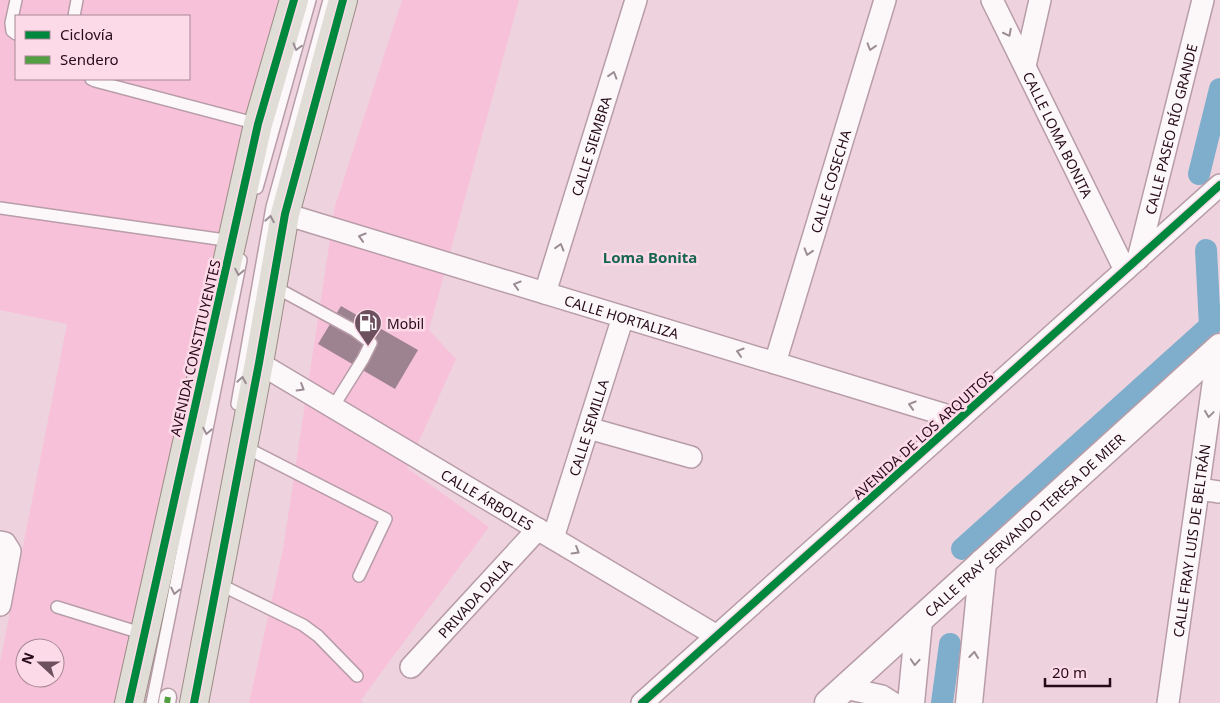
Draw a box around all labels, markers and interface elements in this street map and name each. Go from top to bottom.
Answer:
legend [15,15,190,80]
text: Ciclovía [60,24,113,44]
one-way arrow [1002,28,1012,37]
one-way arrow [293,42,303,50]
one-way arrow [867,42,877,50]
street label: CALLE PASEO RÍO GRANDE [1140,42,1201,216]
text: Sendero [60,49,119,69]
street label: CALLE LOMA BONITA [1019,68,1097,201]
one-way arrow [607,71,617,79]
street label: CALLE SIEMBRA [566,94,615,198]
street label: CALLE COSECHA [805,127,855,235]
one-way arrow [265,215,275,224]
one-way arrow [358,233,367,243]
one-way arrow [554,243,564,251]
district label: Loma Bonita [603,247,697,267]
one-way arrow [804,248,814,256]
street label: AVENIDA CONSTITUYENTES [165,258,225,438]
one-way arrow [234,267,245,276]
one-way arrow [514,280,522,290]
street label: CALLE HORTALIZA [562,290,681,343]
fuel station icon: Mobil [353,308,383,347]
place label: Mobil [387,314,424,333]
one-way arrow [736,348,744,358]
street label: AVENIDA DE LOS ARQUITOS [849,366,998,503]
one-way arrow [236,375,246,384]
street label: CALLE SEMILLA [564,377,612,478]
one-way arrow [295,381,304,391]
one-way arrow [908,401,917,411]
one-way arrow [1204,411,1215,419]
one-way arrow [203,427,213,436]
street label: CALLE FRAY SERVANDO TERESA DE MIER [920,429,1129,621]
street label: CALLE FRAY LUIS DE BELTRÁN [1168,443,1214,638]
street label: CALLE ÁRBOLES [438,464,537,534]
one-way arrow [570,545,579,555]
street label: PRIVADA DALIA [433,554,516,642]
one-way arrow [171,586,181,595]
north arrow [15,638,65,688]
text: N [16,649,38,667]
one-way arrow [968,650,979,658]
scale bar [1045,656,1110,688]
one-way arrow [910,658,921,666]
text: 20 m [1052,662,1087,682]

